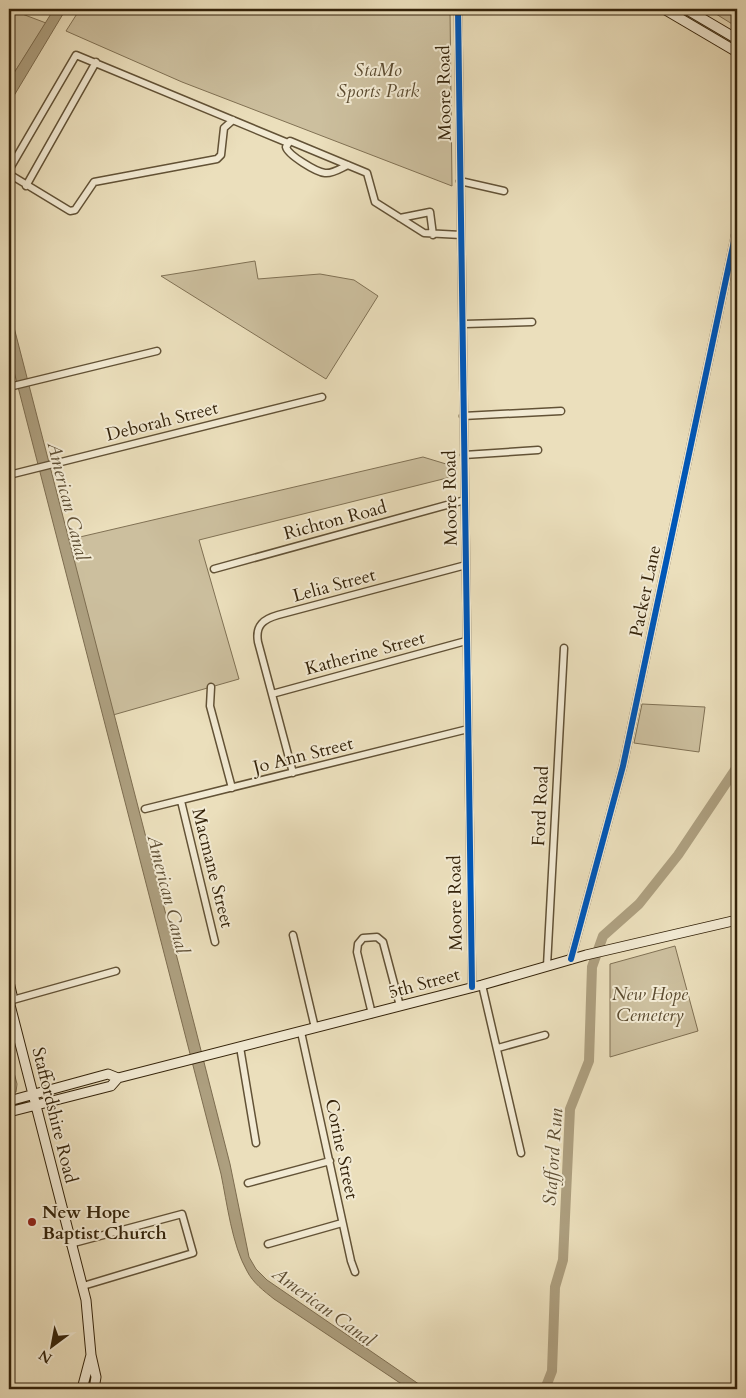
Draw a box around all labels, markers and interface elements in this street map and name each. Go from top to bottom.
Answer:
street label: Moore Road [431,45,458,141]
park label: StaMo Sports Park [337,58,419,104]
street label: Deborah Street [104,395,221,447]
water label: American Canal [40,438,96,564]
street label: Moore Road [437,450,464,546]
street label: Richton Road [281,495,390,546]
street label: Packer Lane [624,543,667,639]
street label: Lelia Street [290,562,379,609]
street label: Katherine Street [302,625,428,681]
street label: Jo Ann Street [248,731,356,781]
street label: Ford Road [526,765,555,847]
street label: Macmane Street [186,806,240,931]
water label: American Canal [140,831,196,957]
street label: Moore Road [442,855,469,951]
street label: 5th Street [386,962,463,1005]
park label: New Hope Cemetery [612,982,689,1028]
street label: Staffordshire Road [26,1045,84,1186]
street label: Corine Street [319,1097,364,1202]
water label: Stafford Run [537,1107,569,1207]
place label: New Hope Baptist Church [42,1200,167,1246]
marker: New Hope Baptist Church [26,1216,38,1228]
water label: American Canal [266,1260,381,1353]
north arrow [28,1320,78,1370]
text: N [35,1345,56,1368]

